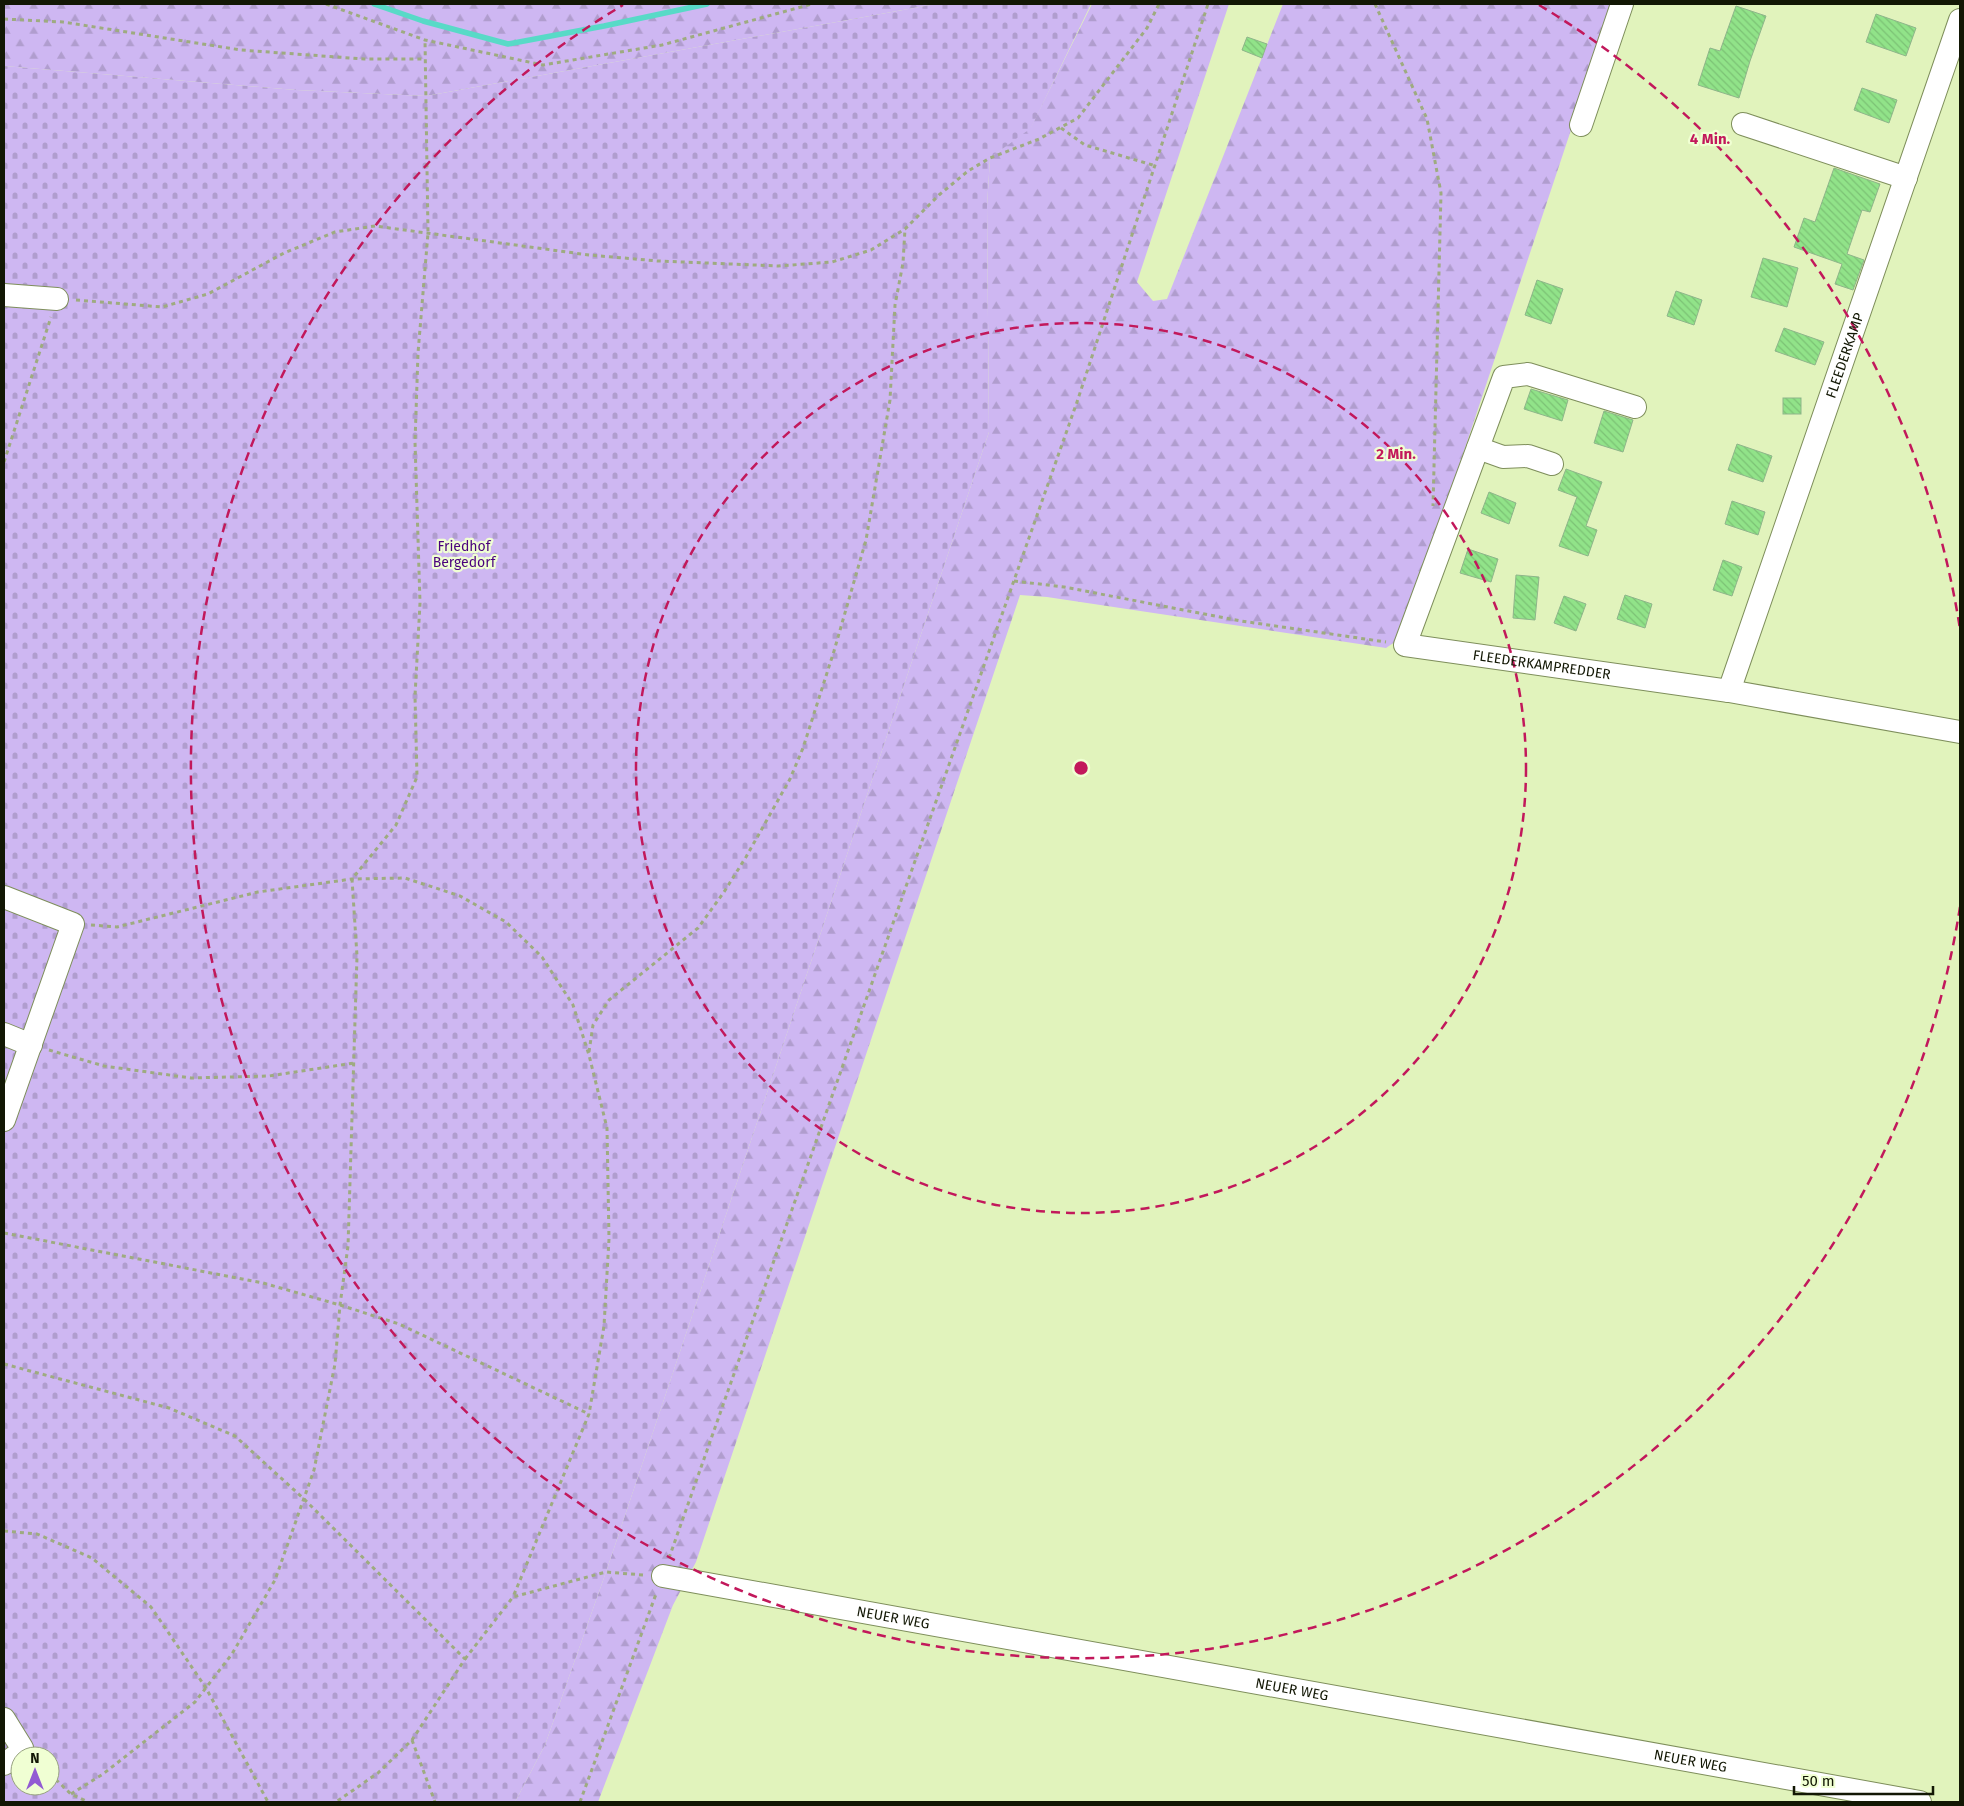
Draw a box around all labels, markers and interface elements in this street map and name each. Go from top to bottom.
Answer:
text: 4 Min. [1690,130,1731,148]
street label: FLEEDERKAMP [1822,311,1868,400]
text: 2 Min. [1376,445,1416,463]
park label: Friedhof Bergedorf [433,538,497,571]
street label: FLEEDERKAMPREDDER [1472,647,1612,683]
centre of rings [1072,759,1090,777]
street label: NEUER WEG [855,1603,931,1633]
street label: NEUER WEG [1254,1675,1330,1704]
north arrow [10,1746,60,1796]
street label: NEUER WEG [1653,1746,1728,1776]
text: N [30,1750,40,1767]
scale bar [1794,1764,1933,1796]
text: 50 m [1802,1772,1835,1790]

